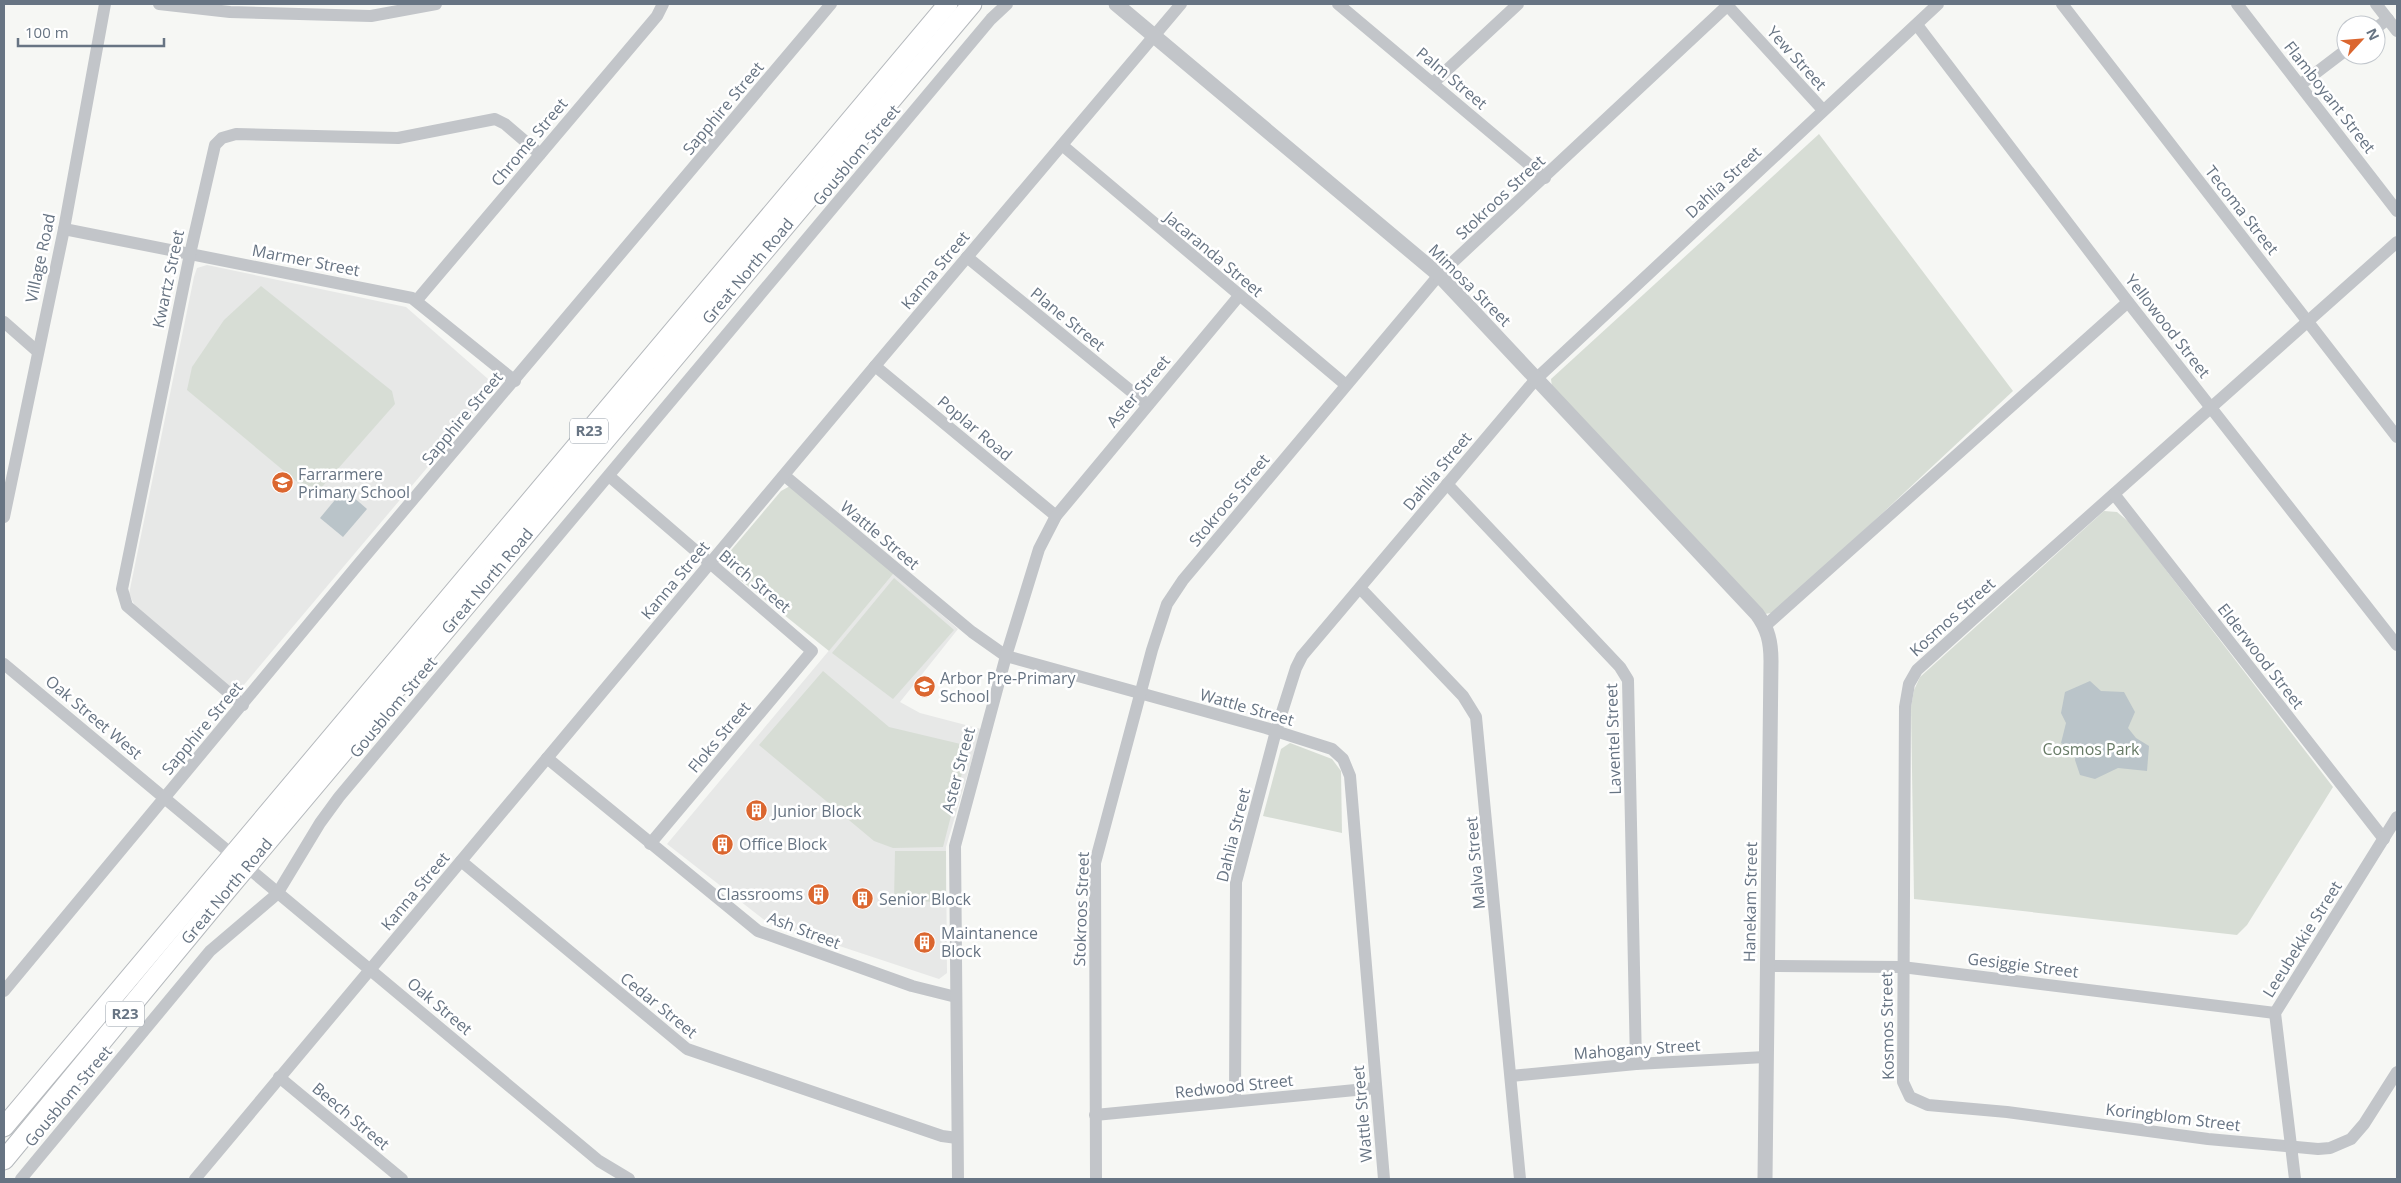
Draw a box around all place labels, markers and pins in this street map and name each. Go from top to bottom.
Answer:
place label: Farrarmere Primary School [298,463,410,503]
school or university icon: Farrarmere Primary School [270,471,294,495]
place label: Arbor Pre-Primary School [940,667,1077,707]
school or university icon: Arbor Pre-Primary School [912,675,936,699]
building icon: Junior Block [745,799,769,823]
place label: Junior Block [771,800,862,822]
building icon: Office Block [711,832,735,856]
place label: Office Block [739,833,828,855]
building icon: Classrooms [807,882,831,906]
place label: Classrooms [717,883,803,905]
building icon: Senior Block [851,887,875,911]
place label: Senior Block [879,888,972,910]
place label: Maintanence Block [941,922,1038,962]
building icon: Maintanence Block [913,930,937,954]

